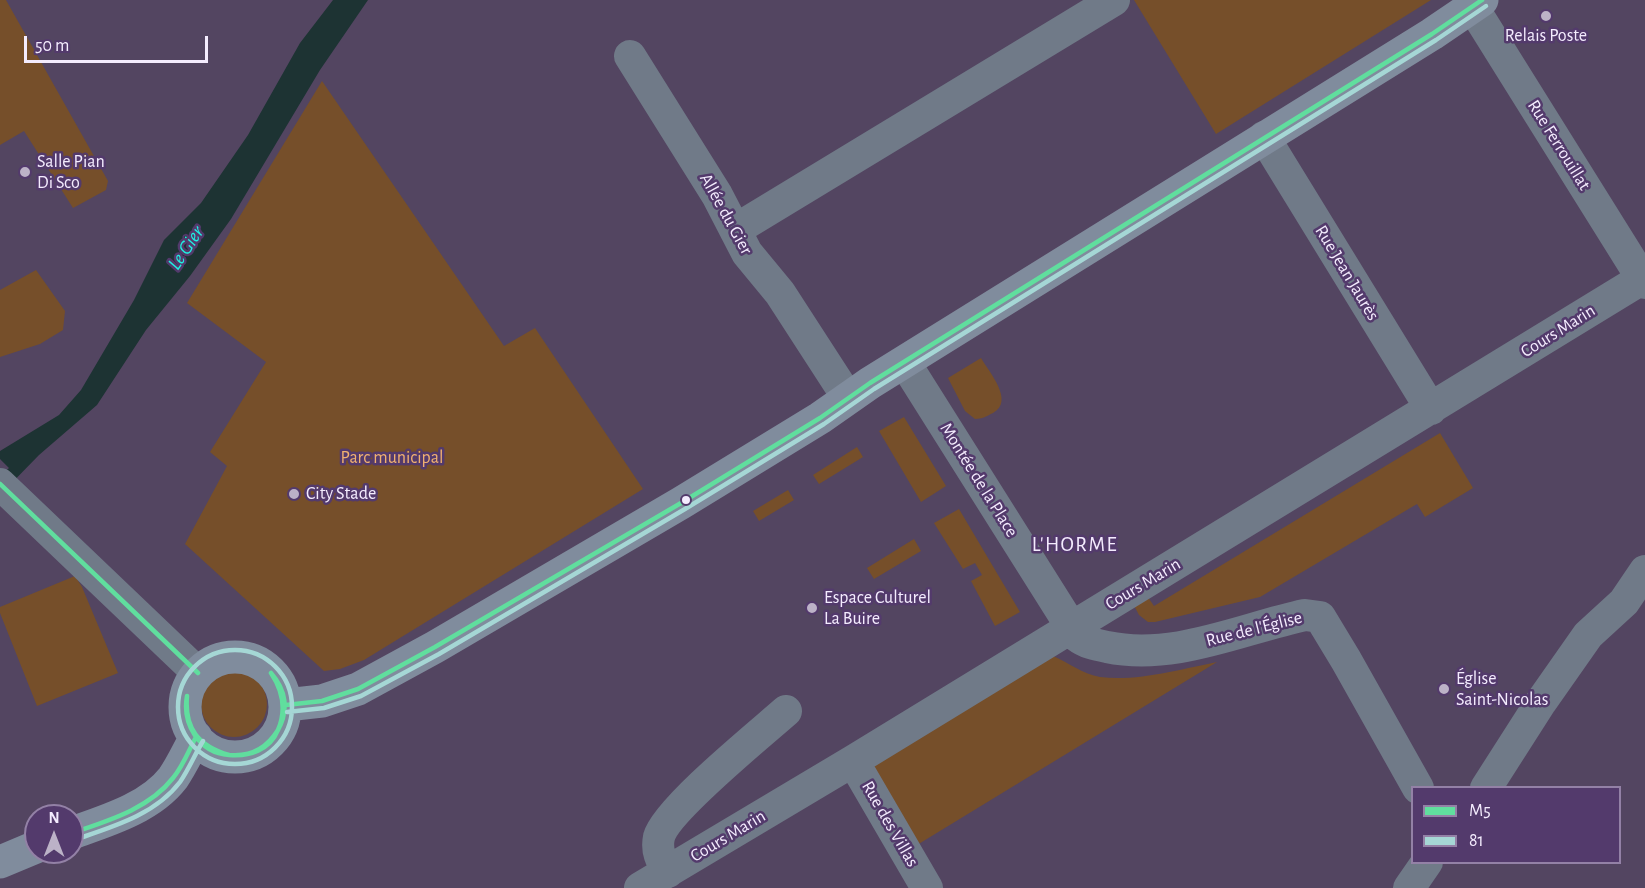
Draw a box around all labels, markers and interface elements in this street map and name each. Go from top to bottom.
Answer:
marker: Relais Poste [1539,9,1553,23]
scale bar [27,24,212,62]
place label: Relais Poste [1505,25,1587,47]
text: 50 m [35,37,69,55]
street label: Rue Ferrouillat [1523,96,1595,194]
place label: Salle Pian Di Sco [37,151,105,194]
marker: Salle Pian Di Sco [18,165,32,179]
street label: Allée du Gier [695,170,757,258]
water label: Le Gier [163,221,209,275]
street label: Rue Jean Jaurès [1310,221,1384,325]
street label: Cours Marin [1517,300,1599,362]
street label: Montée de la Place [935,419,1023,541]
park label: Parc municipal [341,447,443,469]
place label: City Stade [306,483,376,505]
marker: City Stade [287,487,301,501]
unlabelled marker [680,494,692,506]
district label: L'HORME [1032,532,1118,558]
street label: Cours Marin [1101,553,1185,615]
place label: Espace Culturel La Buire [824,587,931,630]
marker: Espace Culturel La Buire [805,601,819,615]
street label: Rue de l'Église [1204,607,1304,651]
place label: Église Saint-Nicolas [1456,668,1548,710]
marker: Église Saint-Nicolas [1437,682,1451,696]
street label: Rue des Villas [857,777,923,871]
legend [1411,786,1621,864]
text: M5 [1469,802,1491,820]
north arrow [24,804,84,864]
street label: Cours Marin [686,805,770,867]
text: N [48,810,60,826]
text: 81 [1469,832,1484,850]

